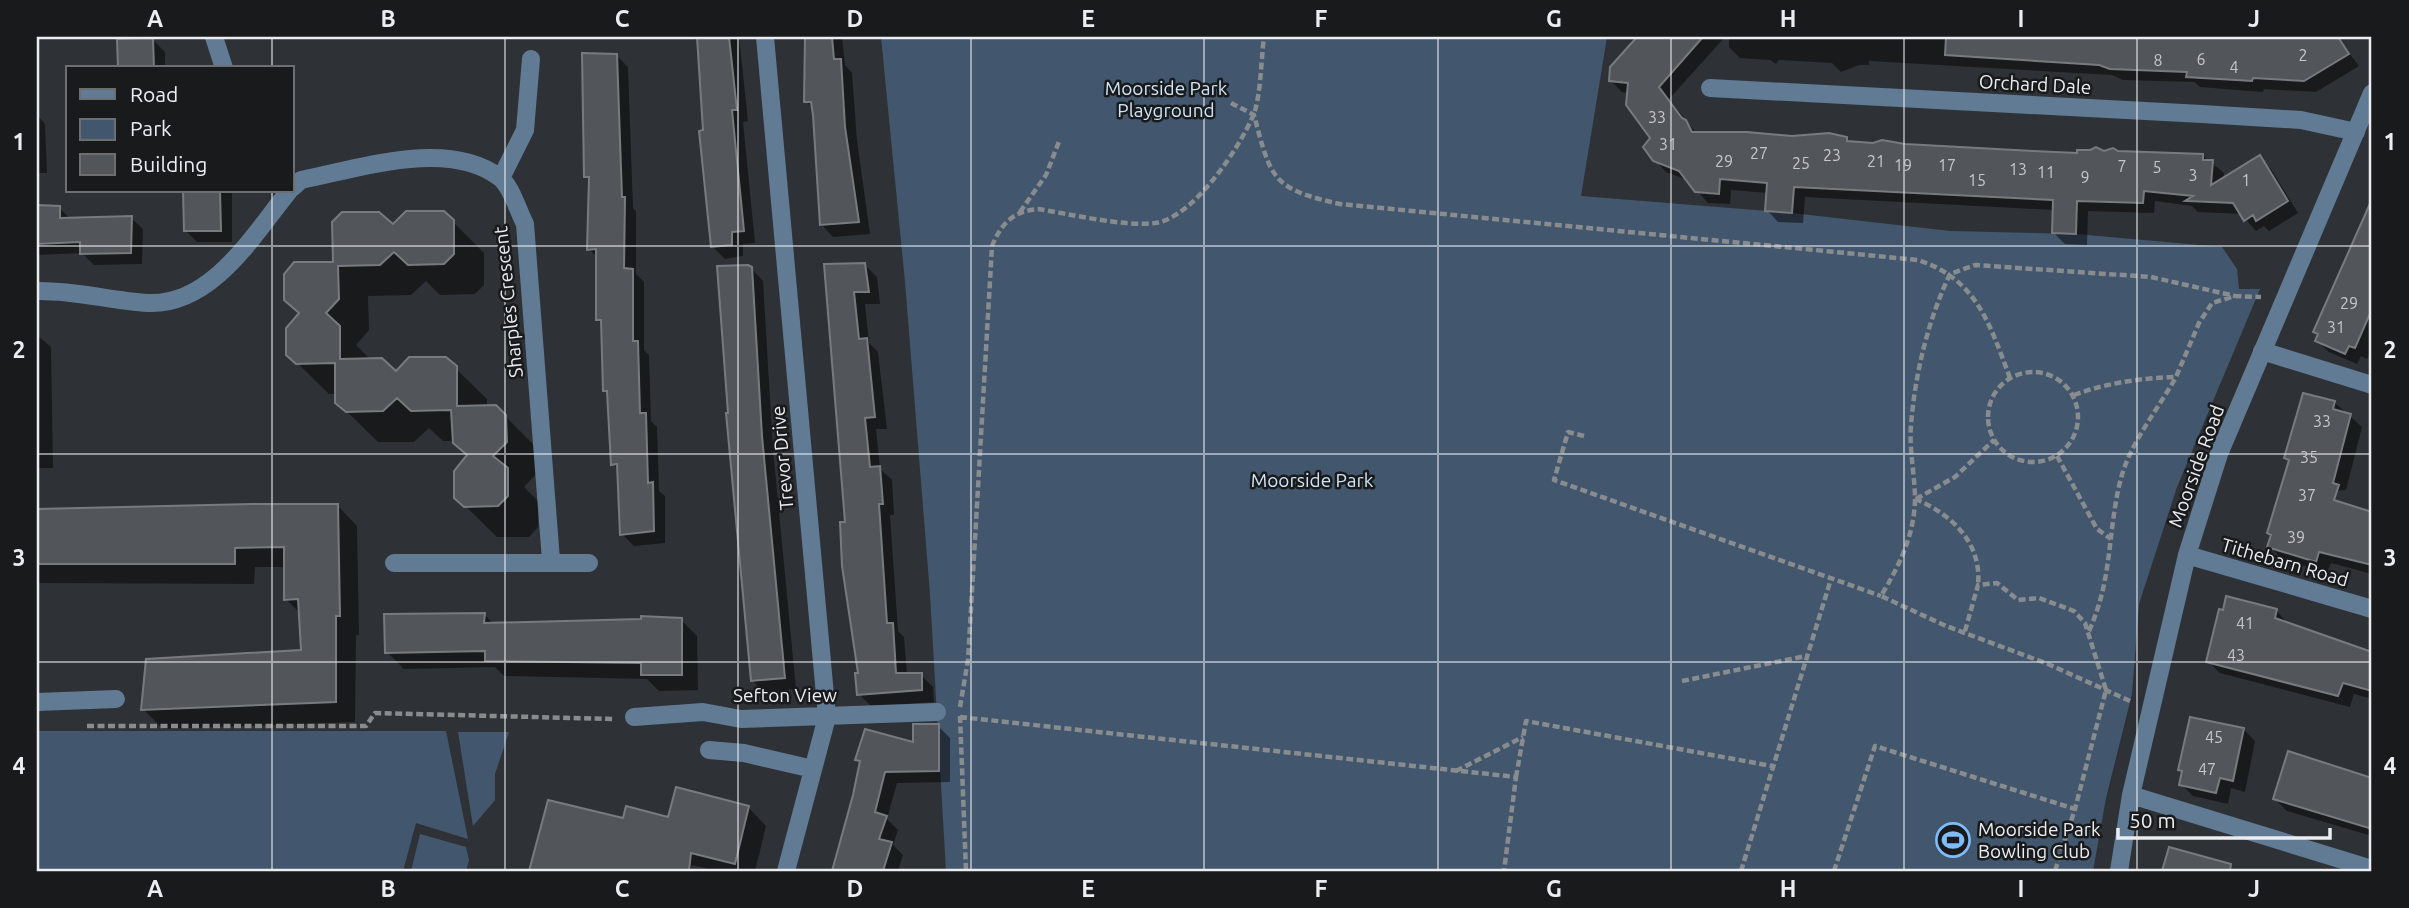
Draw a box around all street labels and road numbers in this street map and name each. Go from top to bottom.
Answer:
street label: Orchard Dale [1978,70,2092,98]
street label: Sharples Crescent [489,225,527,379]
street label: Moorside Road [2164,402,2228,530]
street label: Trevor Drive [766,405,798,511]
street label: Tithebarn Road [2219,533,2351,591]
street label: Sefton View [733,684,837,706]

